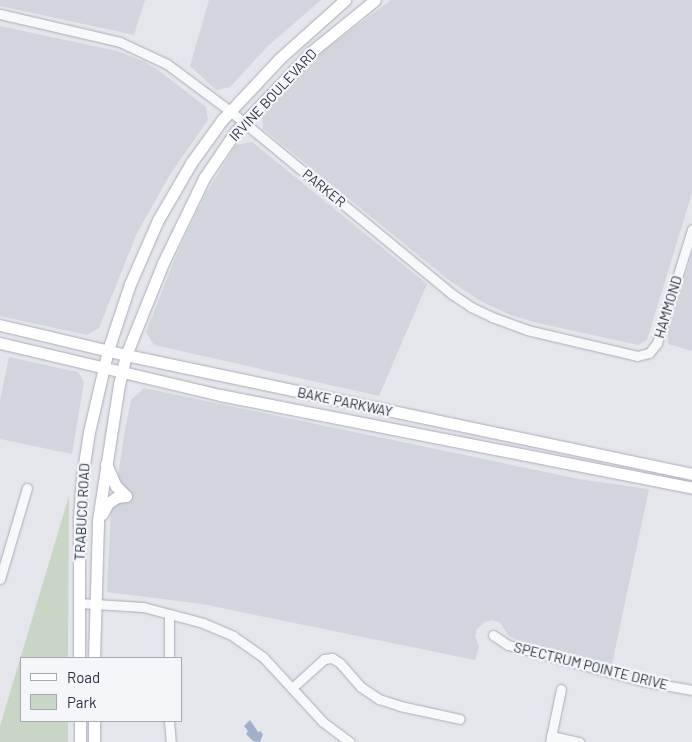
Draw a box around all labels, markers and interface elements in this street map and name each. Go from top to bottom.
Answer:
street label: IRVINE BOULEVARD [226,45,320,145]
street label: PARKER [299,166,349,210]
street label: HAMMOND [651,274,685,340]
street label: BAKE PARKWAY [296,384,394,420]
street label: TRABUCO ROAD [71,463,93,561]
street label: SPECTRUM POINTE DRIVE [512,639,670,693]
legend [20,657,182,722]
text: Road [67,668,100,686]
text: Park [67,693,96,711]

